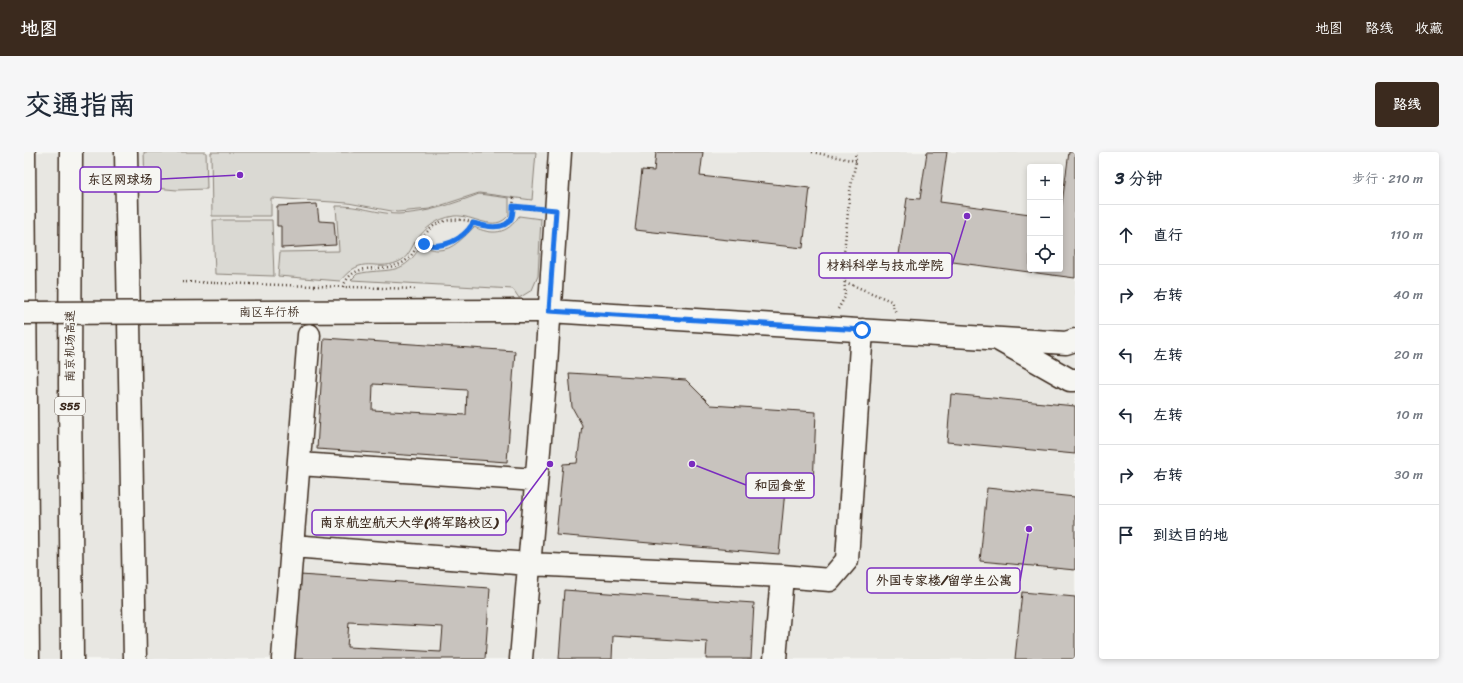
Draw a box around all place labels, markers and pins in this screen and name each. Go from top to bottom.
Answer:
callout: 东区网球场 [80,167,161,192]
callout: 材料科学与技术学院 [819,253,952,278]
callout: 和园食堂 [746,473,814,498]
callout: 南京航空航天大学(将军路校区) [312,510,506,535]
callout: 外国专家楼/留学生公寓 [867,568,1020,593]

